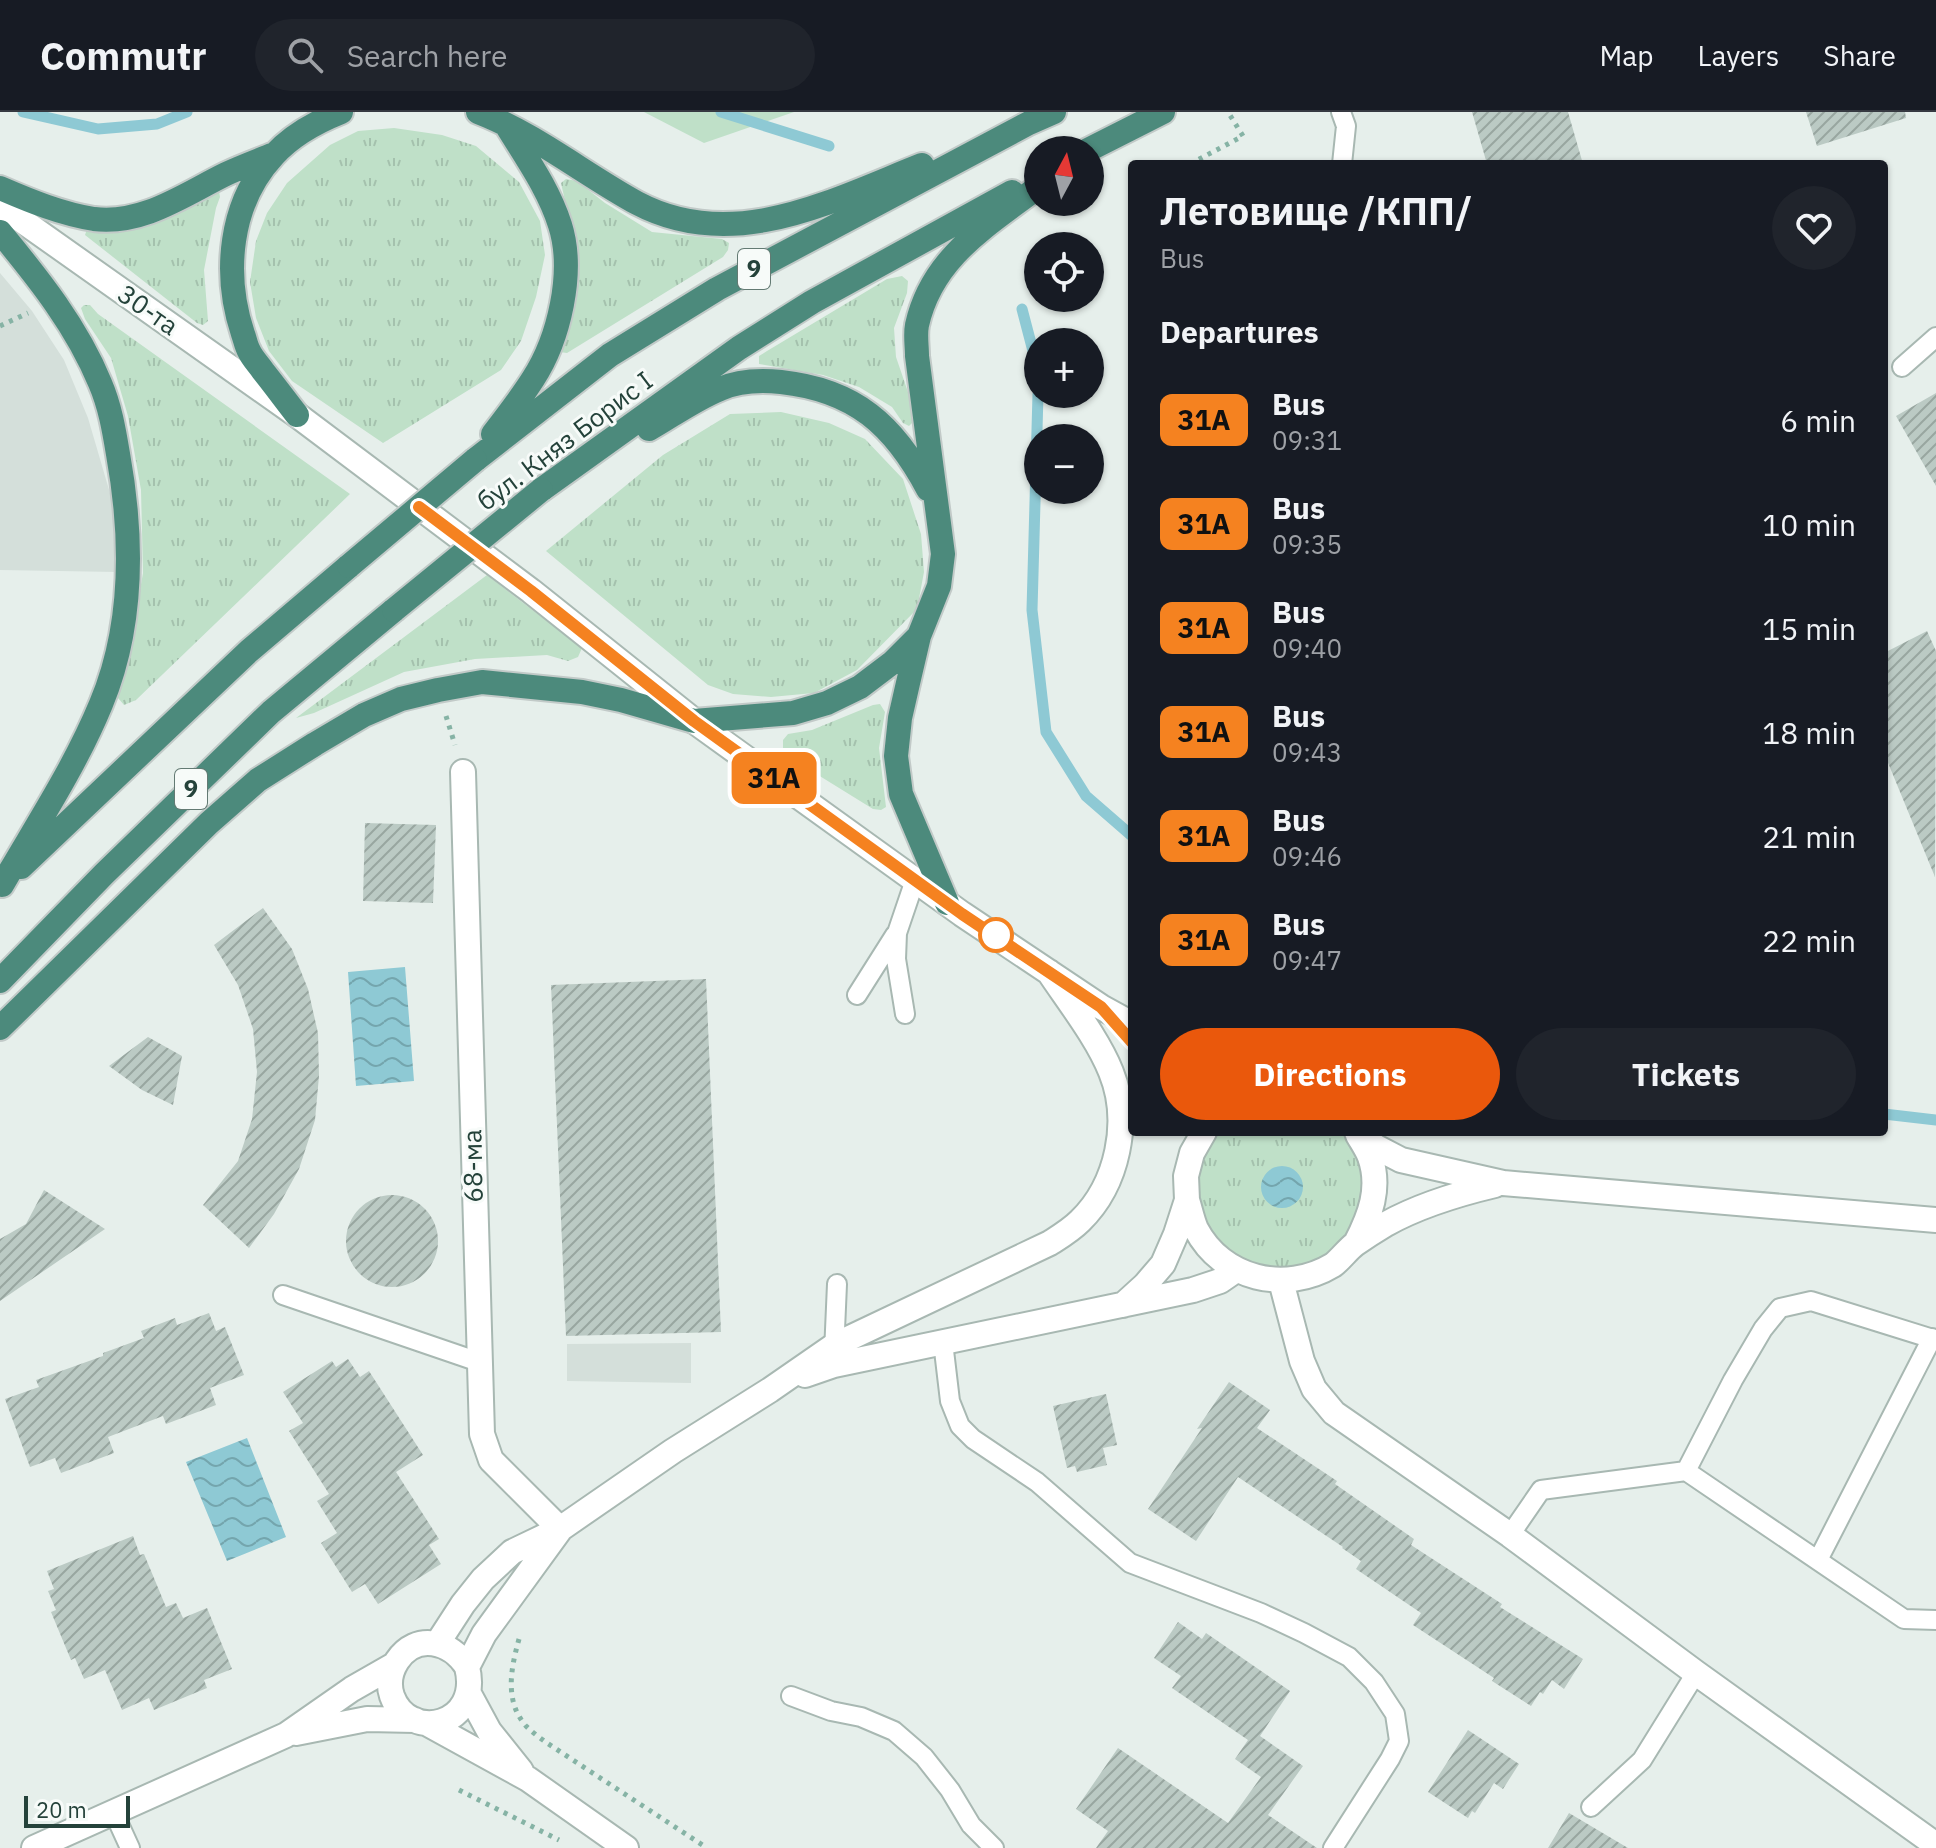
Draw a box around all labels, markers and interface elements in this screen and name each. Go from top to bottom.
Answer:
search box [255,19,815,91]
text: Commutr [40,31,207,80]
icon: search [283,33,327,77]
text: Search here [347,36,508,75]
text: Map [1599,37,1653,74]
text: Layers [1697,37,1779,74]
text: Share [1823,37,1896,74]
north arrow [1024,136,1104,216]
map controls [1024,136,1104,504]
text: Летовище /КПП/ [1160,186,1472,235]
button: heart [1772,186,1856,270]
button: locate [1024,232,1104,312]
text: Bus [1160,241,1204,275]
road number: 9 [738,249,770,289]
street label: 30-та [112,276,186,342]
text: Departures [1160,312,1319,351]
button: + [1024,328,1104,408]
street label: бул. Княз Борис I [470,363,659,517]
text: Bus [1272,384,1325,423]
text: 31А [1178,401,1230,438]
text: 6 min [1780,401,1856,440]
text: 09:31 [1272,423,1342,457]
button: − [1024,424,1104,504]
text: Bus [1272,488,1325,527]
text: 31А [1178,505,1230,542]
text: 10 min [1762,505,1856,544]
text: 09:35 [1272,527,1342,561]
text: Bus [1272,592,1325,631]
text: 31А [1178,609,1230,646]
text: 15 min [1762,609,1856,648]
text: 09:40 [1272,631,1342,665]
text: Bus [1272,696,1325,735]
text: 31А [1178,713,1230,750]
text: 18 min [1762,713,1856,752]
text: 09:43 [1272,735,1342,769]
line badge: 31А [728,752,820,804]
text: 31А [748,759,800,796]
road number: 9 [175,769,207,809]
text: Bus [1272,800,1325,839]
text: 31А [1178,817,1230,854]
text: 21 min [1762,817,1856,856]
text: 09:46 [1272,839,1342,873]
text: Bus [1272,904,1325,943]
unlabelled marker [979,918,1013,952]
text: 31А [1178,921,1230,958]
text: 22 min [1762,921,1856,960]
text: 09:47 [1272,943,1342,977]
button: Directions [1160,1028,1500,1120]
button: Tickets [1516,1028,1856,1120]
street label: 68-ма [454,1129,490,1203]
scale bar [24,1792,130,1828]
text: 20 m [36,1795,87,1824]

